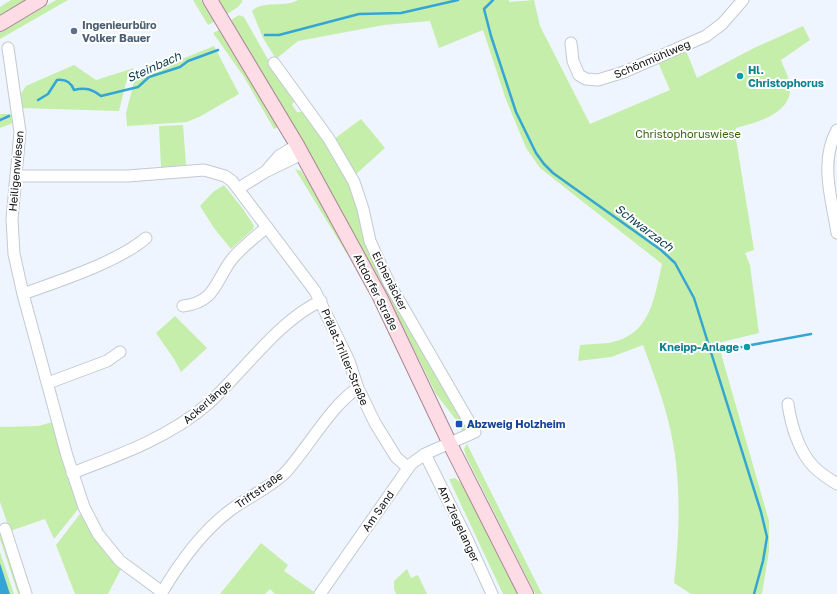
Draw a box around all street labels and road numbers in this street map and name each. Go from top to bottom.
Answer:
street label: Schönmühlweg [612,37,692,80]
street label: Heiligenwiesen [5,130,26,212]
street label: Eichenäcker [370,249,411,313]
street label: Altdorfer Straße [351,251,401,332]
street label: Prälat-Triller-Straße [319,306,372,407]
street label: Ackerlänge [180,377,233,426]
street label: Triftstraße [232,468,285,511]
street label: Am Ziegelanger [436,483,483,565]
street label: Am Sand [359,488,396,534]

